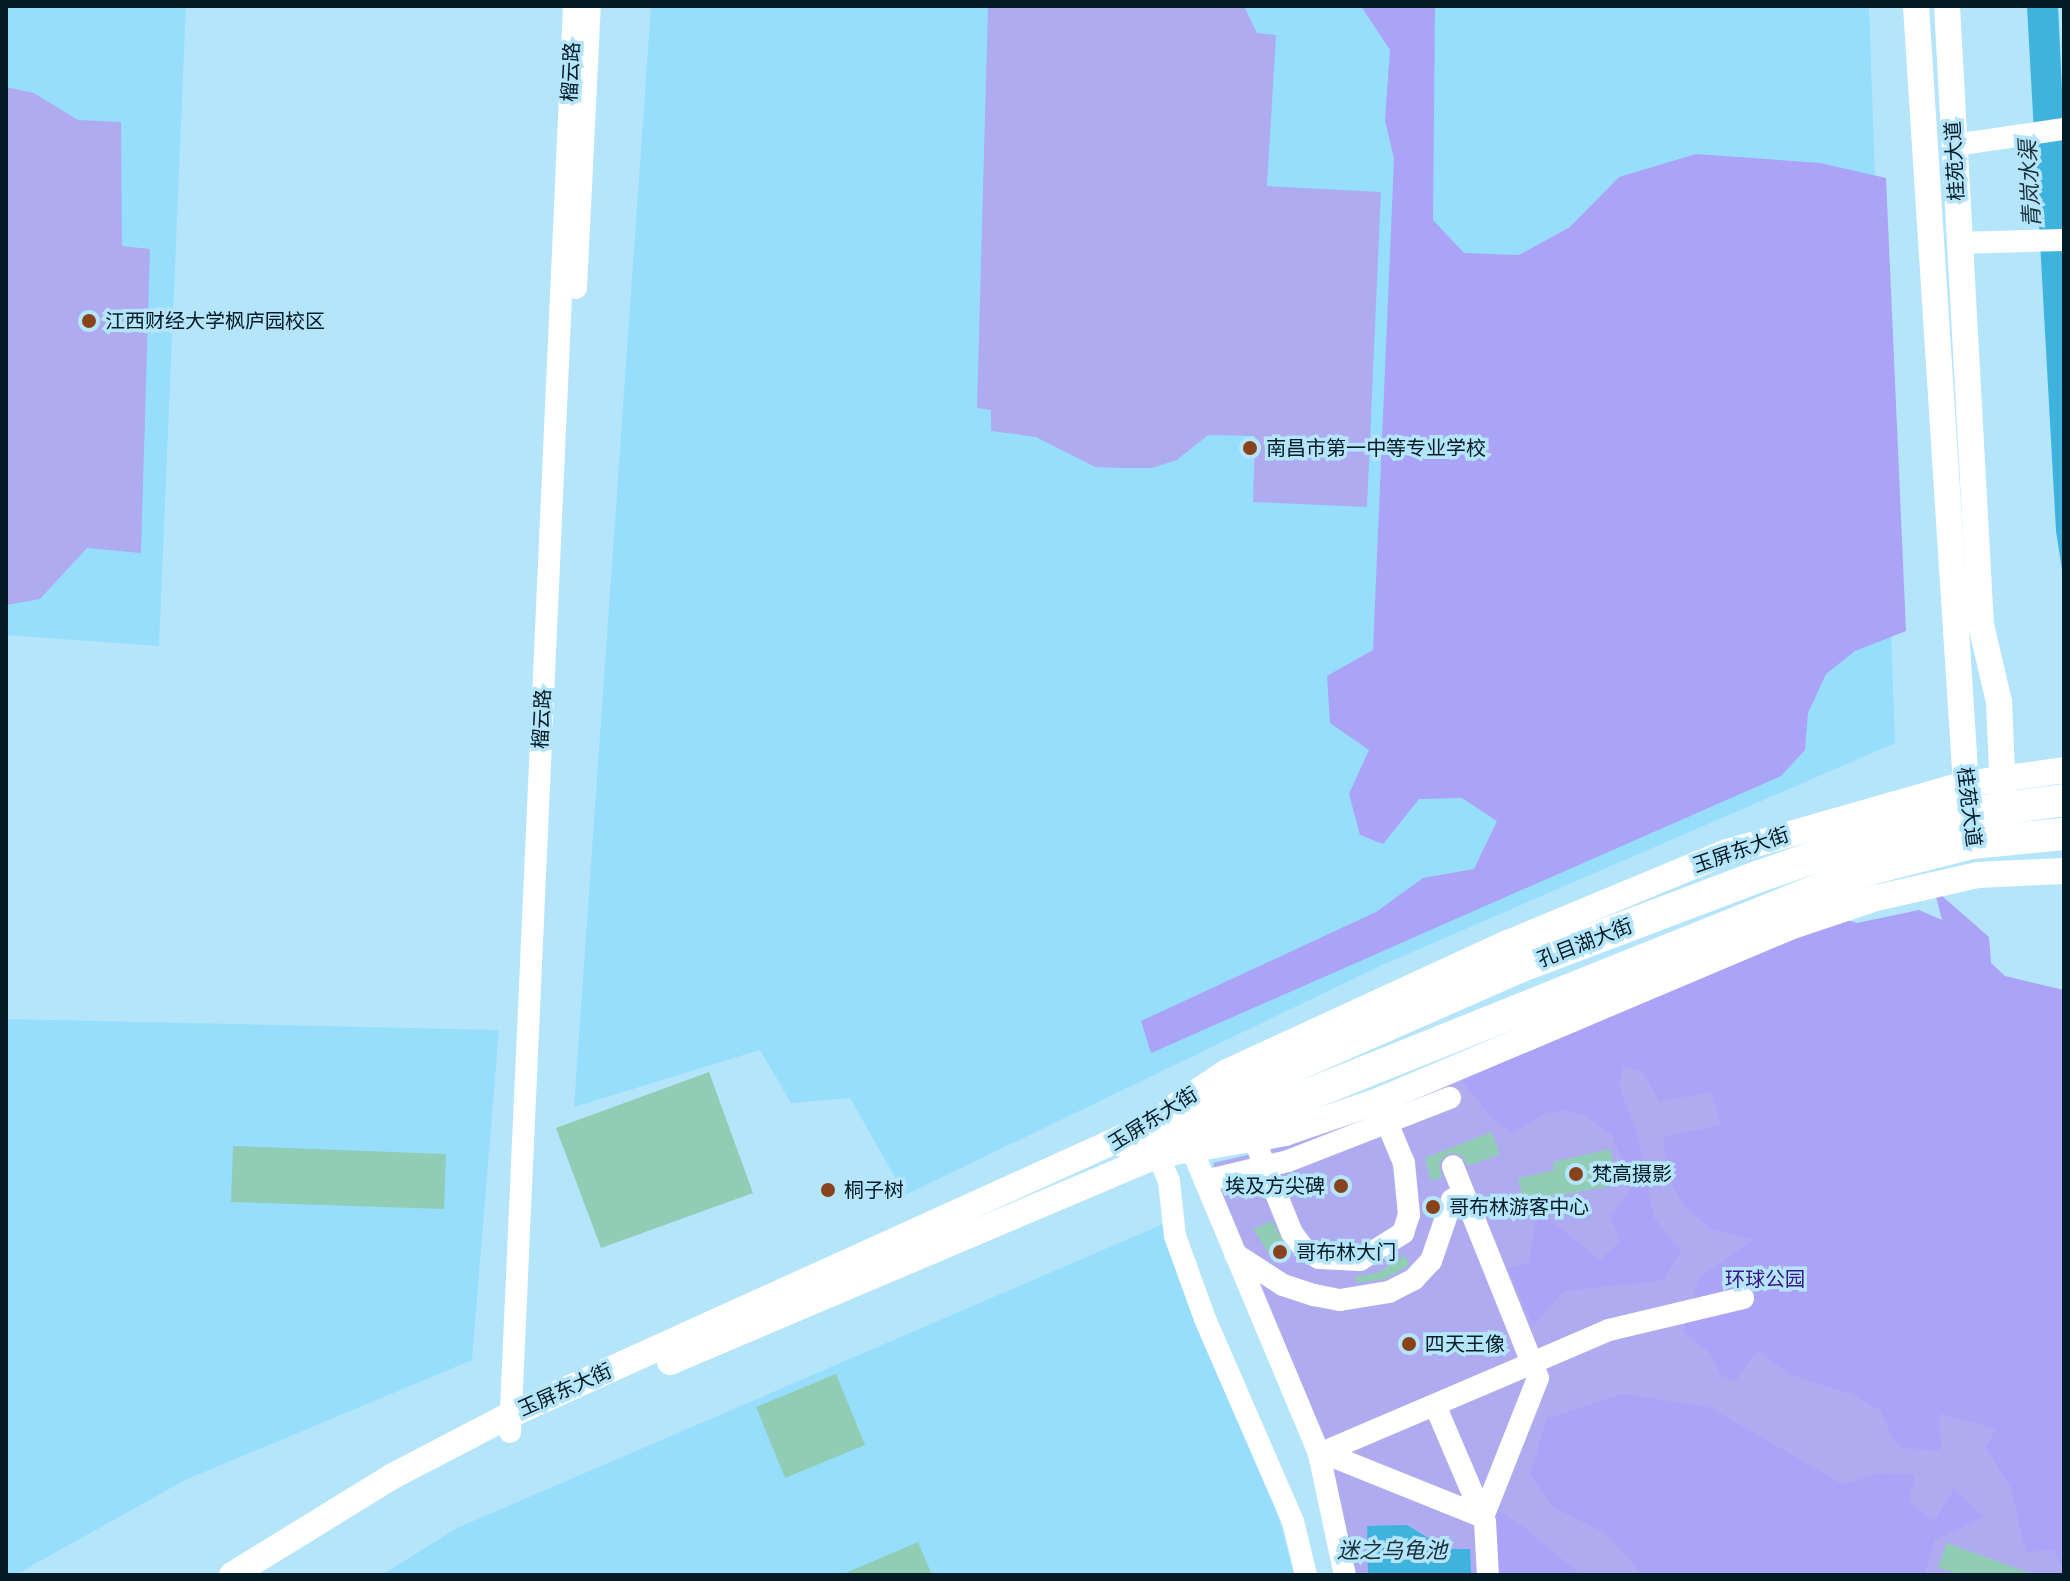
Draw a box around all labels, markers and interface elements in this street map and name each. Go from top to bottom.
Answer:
street label: 榴云路 [557,41,585,103]
street label: 桂苑大道 [1941,120,1969,202]
water label: 青岚水渠 [2015,139,2045,229]
place label: 江西财经大学枫庐园校区 [105,309,325,333]
marker: 江西财经大学枫庐园校区 [80,312,98,330]
place label: 南昌市第一中等专业学校 [1266,436,1486,460]
marker: 南昌市第一中等专业学校 [1241,439,1259,457]
street label: 榴云路 [528,688,556,750]
street label: 桂苑大道 [1952,766,1986,848]
street label: 玉屏东大街 [1690,822,1792,878]
street label: 孔目湖大街 [1534,914,1636,972]
street label: 玉屏东大街 [1104,1082,1202,1156]
place label: 梵高摄影 [1592,1162,1672,1186]
marker: 梵高摄影 [1567,1165,1585,1183]
place label: 埃及方尖碑 [1225,1174,1325,1198]
marker: 埃及方尖碑 [1332,1177,1350,1195]
place label: 桐子树 [844,1178,904,1202]
marker: 桐子树 [819,1181,837,1199]
place label: 哥布林游客中心 [1449,1195,1589,1219]
marker: 哥布林游客中心 [1424,1198,1442,1216]
place label: 哥布林大门 [1296,1240,1396,1264]
marker: 哥布林大门 [1271,1243,1289,1261]
park label: 环球公园 [1725,1267,1805,1291]
place label: 四天王像 [1425,1332,1505,1356]
marker: 四天王像 [1400,1335,1418,1353]
street label: 玉屏东大街 [514,1359,616,1421]
water label: 迷之乌龟池 [1337,1538,1447,1564]

